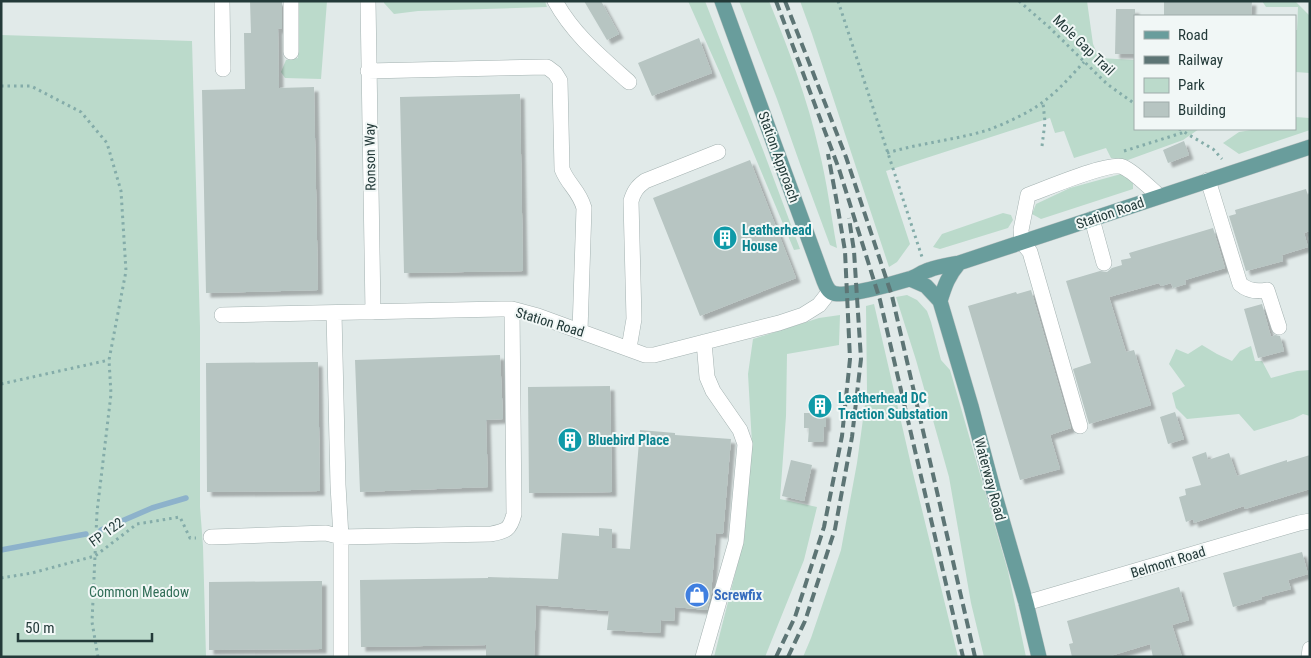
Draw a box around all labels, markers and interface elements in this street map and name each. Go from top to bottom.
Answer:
street label: Mole Gap Trail [1050,12,1118,78]
legend [1134,15,1296,130]
text: Road [1178,26,1208,44]
text: Railway [1178,51,1223,69]
text: Park [1178,76,1205,94]
text: Building [1178,101,1226,119]
street label: Station Approach [755,109,803,205]
street label: Ronson Way [361,123,379,191]
street label: Station Road [1074,194,1146,232]
place label: Leatherhead House [742,222,812,254]
building icon: Leatherhead House [712,225,738,251]
street label: Station Road [514,304,586,340]
place label: Leatherhead DC Traction Substation [838,390,948,422]
building icon: Leatherhead DC Traction Substation [807,393,833,419]
building icon: Bluebird Place [557,427,583,453]
place label: Bluebird Place [588,432,670,448]
street label: Waterway Road [971,436,1009,522]
street label: FP 122 [86,514,126,550]
street label: Belmont Road [1129,543,1207,581]
shop icon: Screwfix [684,582,710,608]
park label: Common Meadow [89,584,189,600]
place label: Screwfix [714,587,763,603]
scale bar [18,610,151,642]
text: 50 m [25,619,55,637]

